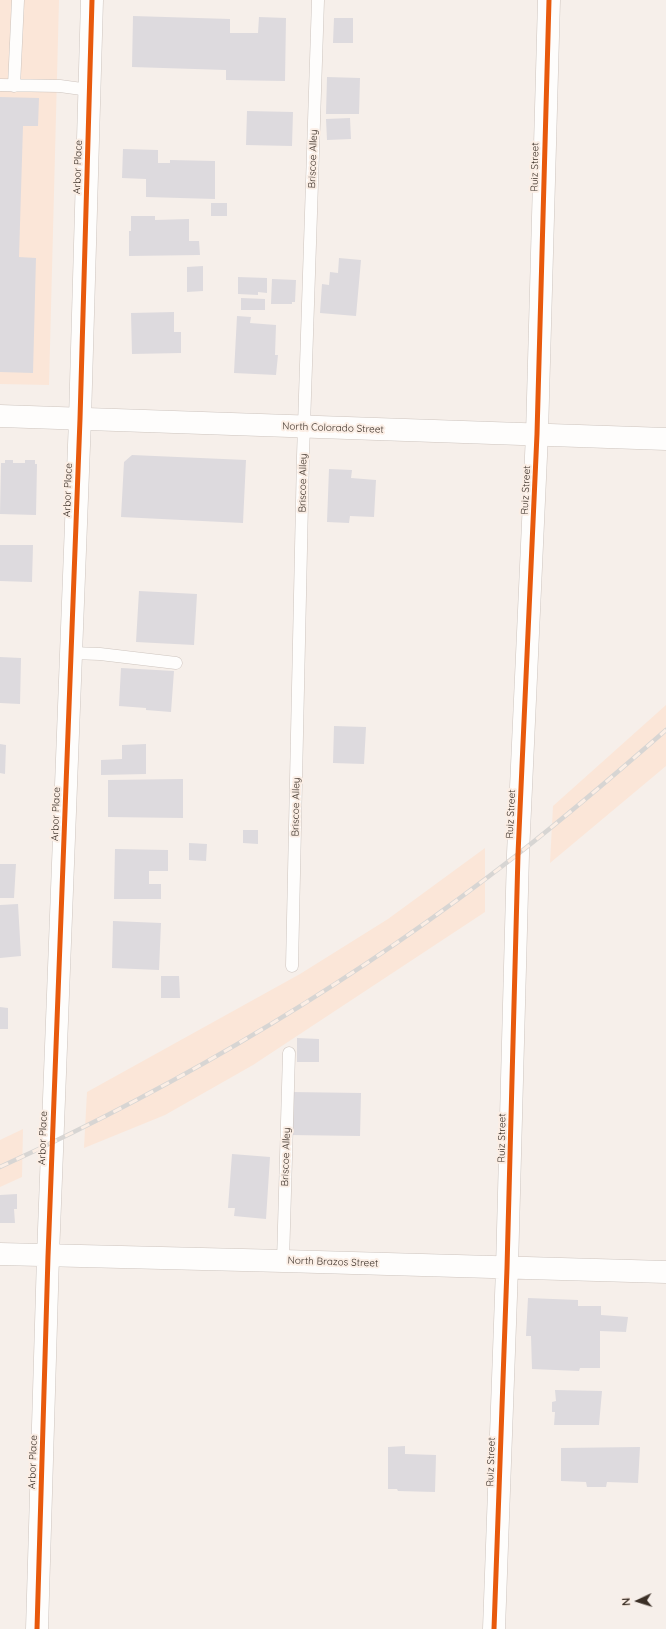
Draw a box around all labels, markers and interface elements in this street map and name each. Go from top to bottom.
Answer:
street label: Briscoe Alley [306,129,320,189]
street label: Arbor Place [71,140,85,194]
street label: Ruiz Street [529,142,541,192]
street label: North Colorado Street [282,420,384,436]
street label: Briscoe Alley [296,453,310,513]
street label: Arbor Place [61,463,75,517]
street label: Ruiz Street [519,465,533,515]
street label: Briscoe Alley [289,777,303,837]
street label: Arbor Place [49,787,63,841]
street label: Ruiz Street [504,789,518,839]
street label: Arbor Place [36,1111,50,1165]
street label: Ruiz Street [496,1113,508,1163]
street label: Briscoe Alley [279,1127,293,1187]
street label: North Brazos Street [287,1254,379,1270]
street label: Arbor Place [26,1435,40,1489]
street label: Ruiz Street [484,1437,498,1487]
north arrow [618,1581,658,1621]
text: N [619,1597,633,1606]

